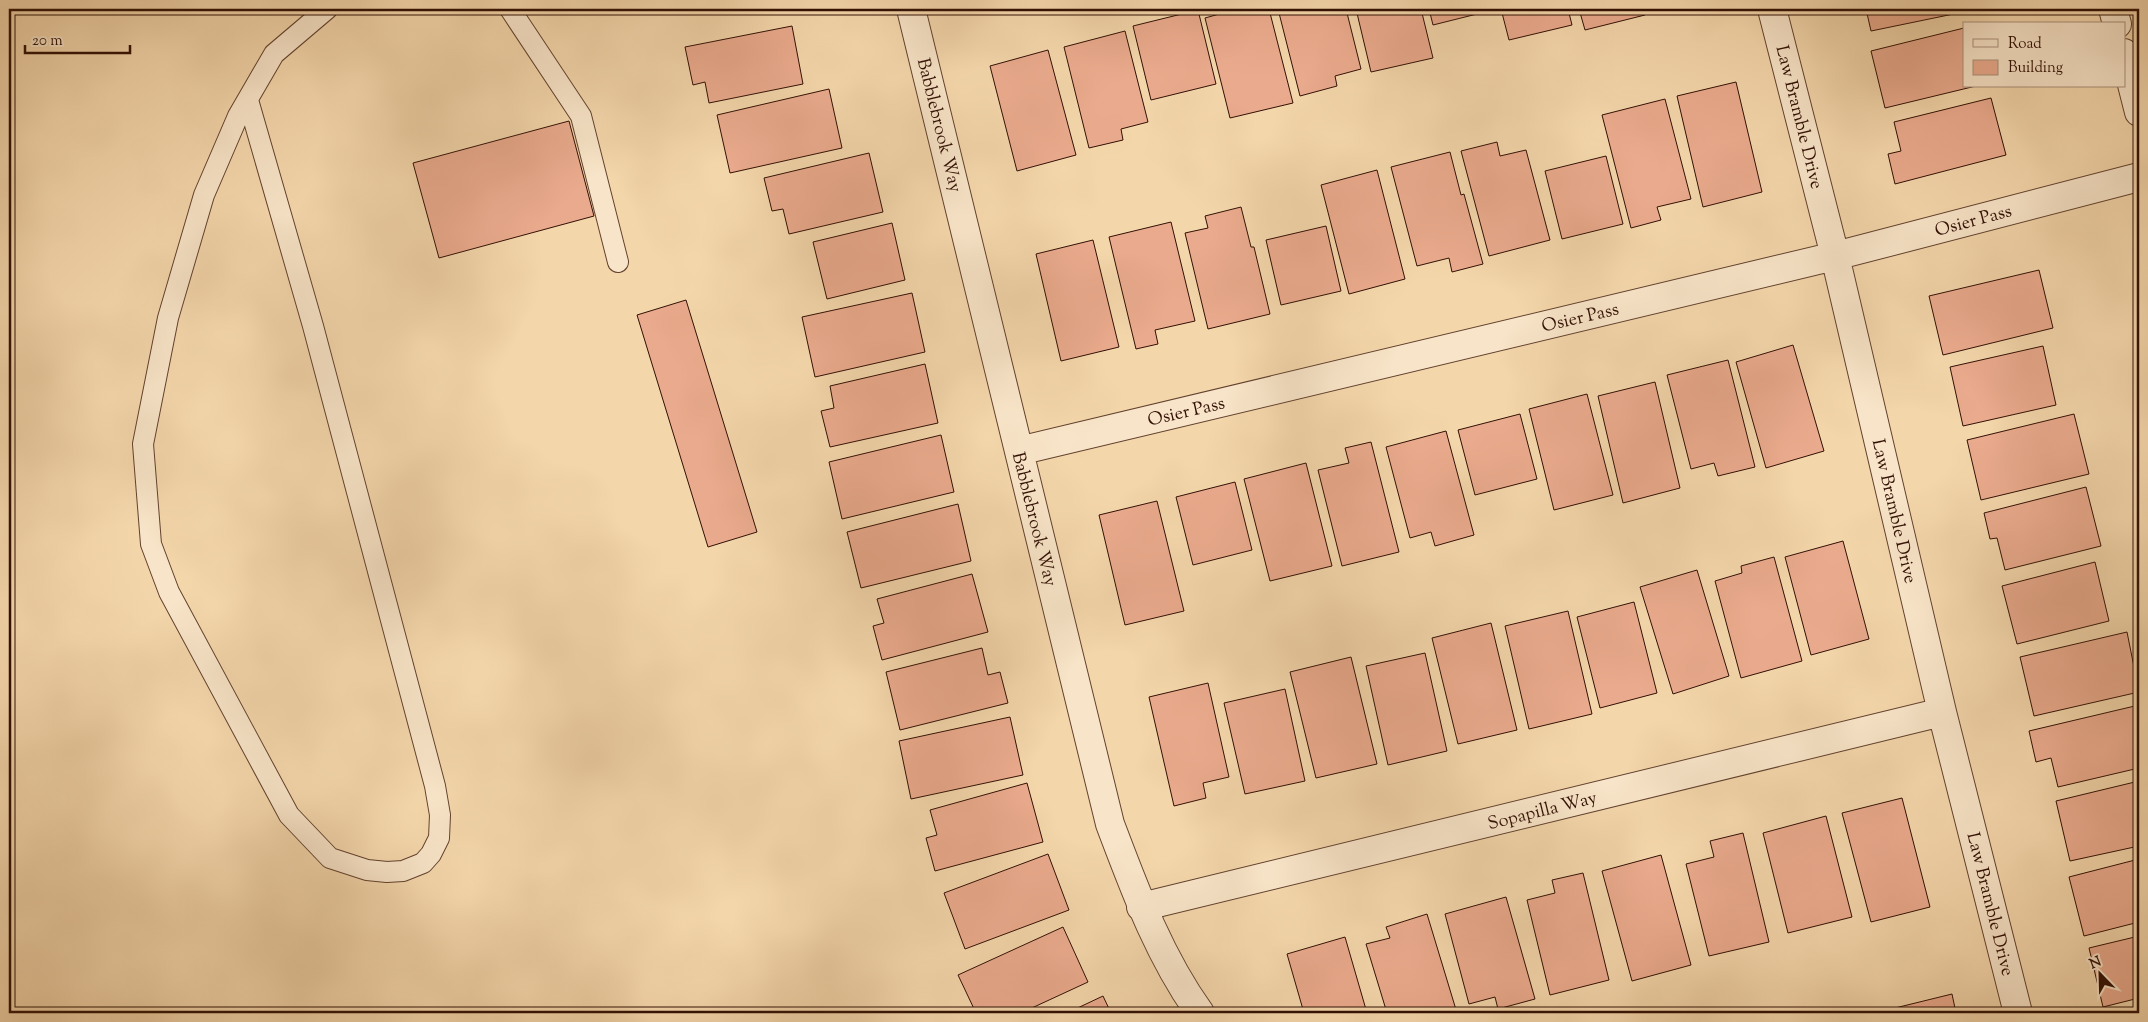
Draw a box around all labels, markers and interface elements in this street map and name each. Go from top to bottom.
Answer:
scale bar [25,22,130,54]
legend [1963,22,2126,88]
text: 20 m [32,31,63,52]
text: Road [2008,34,2042,55]
street label: Law Bramble Drive [1768,43,1829,192]
street label: Babblebrook Way [909,56,967,195]
text: Building [2008,58,2063,79]
street label: Osier Pass [1932,199,2015,245]
street label: Osier Pass [1539,297,1622,340]
street label: Osier Pass [1145,391,1228,434]
street label: Law Bramble Drive [1864,437,1922,586]
street label: Babblebrook Way [1004,450,1062,589]
street label: Sopapilla Way [1485,786,1600,838]
street label: Law Bramble Drive [1959,830,2020,979]
north arrow [2076,950,2126,1000]
text: N [2087,952,2105,975]

